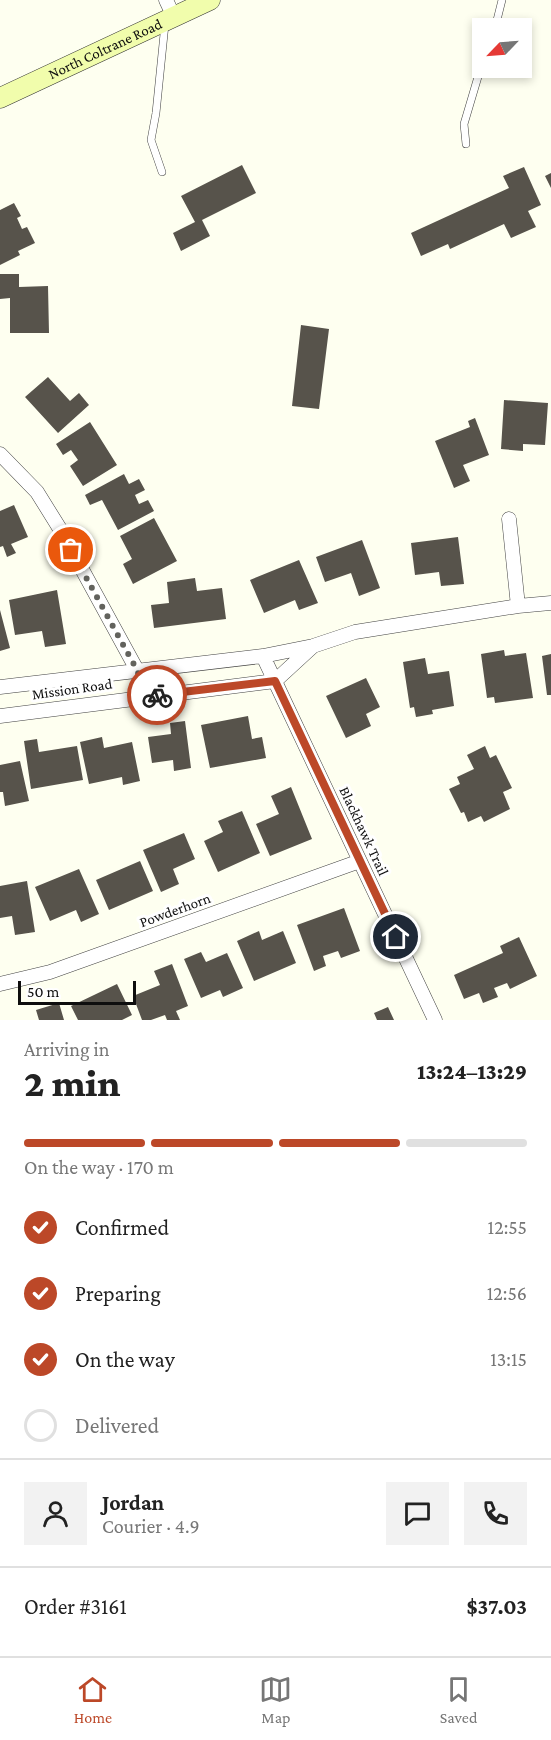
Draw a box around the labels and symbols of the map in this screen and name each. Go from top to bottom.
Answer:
street label: North Coltrane Road [46,16,165,82]
north arrow [472,18,532,78]
pin [45,524,96,575]
courier [127,665,187,725]
street label: Mission Road [31,675,113,703]
street label: Blackhawk Trail [336,784,392,878]
street label: Powderhorn [137,890,213,930]
pin [370,911,421,962]
scale bar [18,978,136,1006]

